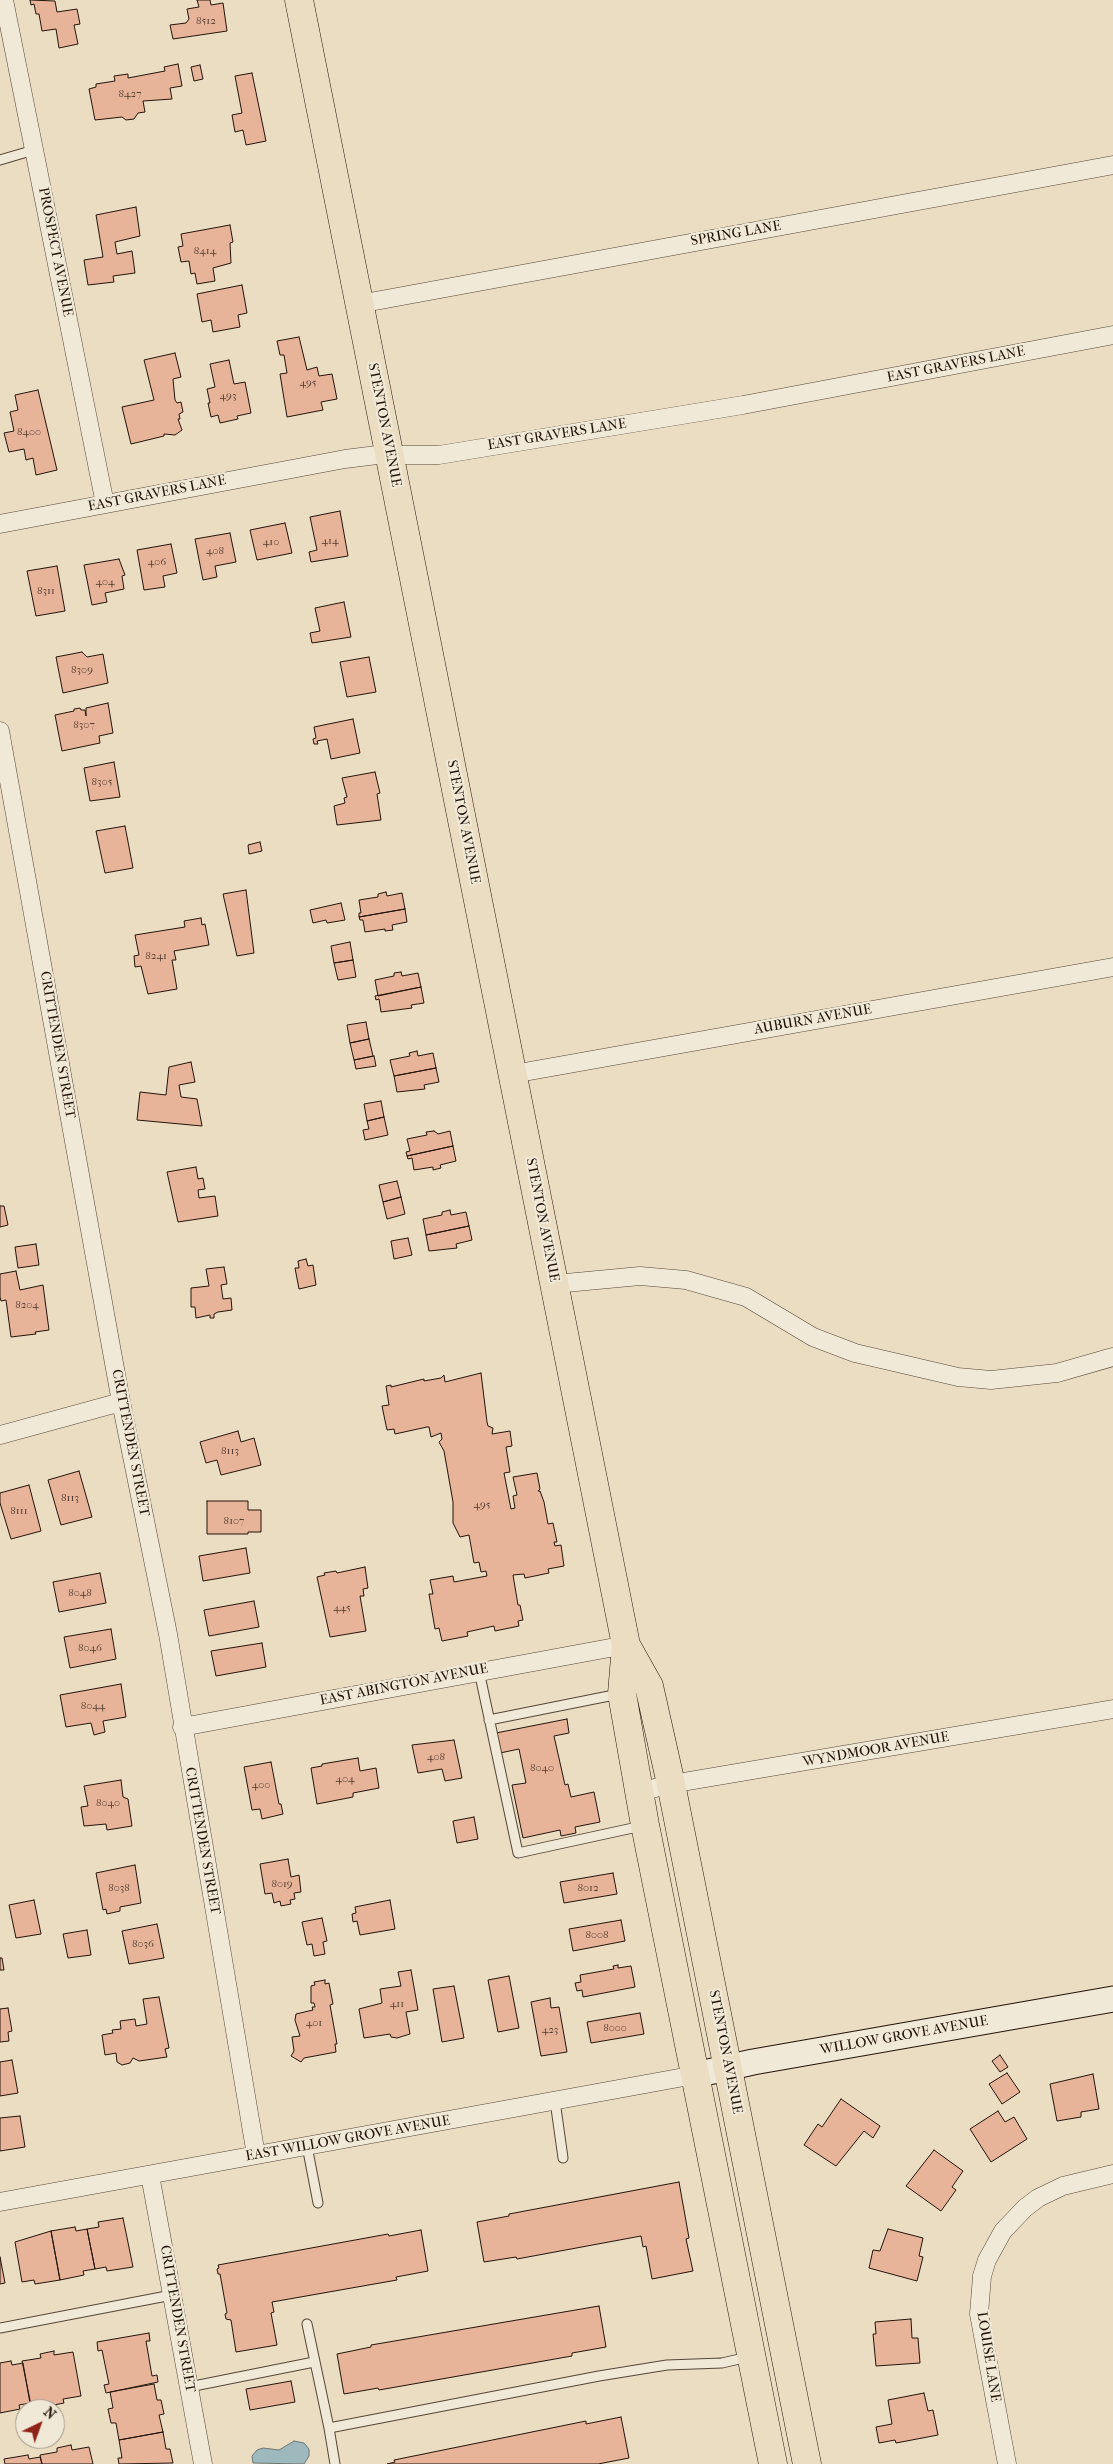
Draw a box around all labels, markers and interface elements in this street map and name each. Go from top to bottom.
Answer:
house number: 8512 [196,14,216,28]
house number: 8427 [119,87,141,101]
street label: PROSPECT AVENUE [34,186,76,318]
street label: SPRING LANE [689,218,783,250]
house number: 8414 [194,244,216,258]
street label: EAST GRAVERS LANE [885,343,1027,387]
street label: STENTON AVENUE [364,362,404,488]
house number: 495 [299,376,317,390]
house number: 493 [220,389,236,403]
street label: EAST GRAVERS LANE [486,416,628,454]
house number: 8400 [17,425,41,439]
street label: EAST GRAVERS LANE [86,472,228,516]
house number: 414 [322,534,338,548]
house number: 410 [263,535,279,549]
house number: 408 [206,544,224,558]
house number: 406 [148,555,166,569]
house number: 404 [96,575,114,589]
house number: 8311 [37,584,55,598]
house number: 8309 [71,663,93,677]
house number: 8307 [73,718,95,732]
street label: STENTON AVENUE [443,759,483,885]
house number: 8305 [92,775,112,789]
house number: 8241 [145,949,167,963]
street label: CRITTENDEN STREET [36,970,78,1120]
street label: AUBURN AVENUE [753,1001,873,1039]
street label: STENTON AVENUE [522,1157,562,1283]
house number: 8204 [15,1298,39,1312]
street label: CRITTENDEN STREET [107,1368,153,1518]
house number: 8113 [221,1444,239,1458]
house number: 8113 [61,1491,79,1505]
house number: 495 [473,1498,491,1512]
house number: 8111 [10,1504,28,1518]
house number: 8107 [224,1514,244,1528]
house number: 8048 [68,1586,92,1600]
house number: 445 [333,1601,351,1615]
house number: 8046 [78,1641,102,1655]
street label: EAST ABINGTON AVENUE [318,1660,490,1710]
house number: 8044 [81,1699,105,1713]
street label: WYNDMOOR AVENUE [801,1729,951,1771]
house number: 408 [427,1750,445,1764]
house number: 8040 [530,1761,554,1775]
street label: CRITTENDEN STREET [181,1766,223,1916]
house number: 404 [336,1772,354,1786]
house number: 400 [252,1778,270,1792]
house number: 8040 [96,1796,120,1810]
house number: 8019 [271,1877,293,1891]
house number: 8038 [108,1881,130,1895]
house number: 8012 [577,1881,599,1895]
house number: 8008 [585,1928,609,1942]
house number: 8036 [132,1937,154,1951]
street label: STENTON AVENUE [705,1989,745,2115]
house number: 411 [390,1997,404,2011]
street label: WILLOW GROVE AVENUE [819,2013,989,2059]
house number: 401 [306,2016,322,2030]
house number: 8000 [603,2021,627,2035]
house number: 423 [542,2023,558,2037]
street label: EAST WILLOW GROVE AVENUE [244,2113,452,2165]
street label: CRITTENDEN STREET [156,2244,198,2394]
street label: LOUISE LANE [973,2311,1003,2403]
north arrow [15,2399,65,2449]
text: N [40,2403,59,2423]

